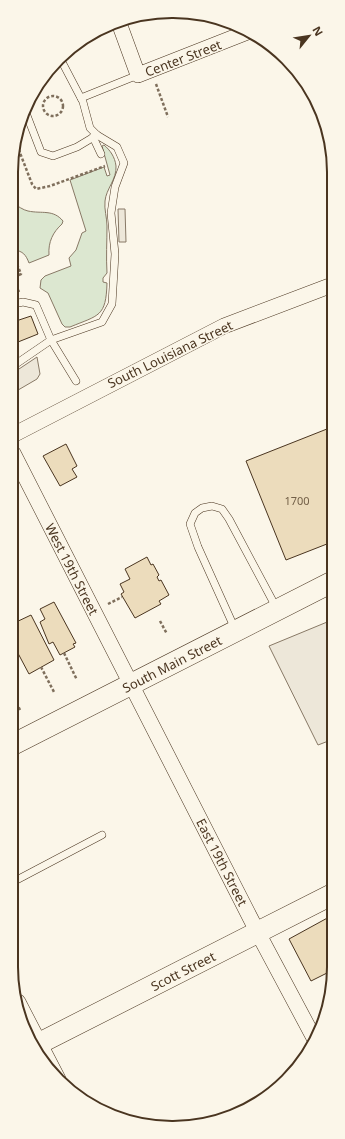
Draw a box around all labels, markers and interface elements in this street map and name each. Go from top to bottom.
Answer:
north arrow [289,16,329,56]
text: N [309,23,327,38]
street label: Center Street [142,35,224,81]
street label: South Louisiana Street [104,316,236,392]
house number: 1700 [284,493,310,508]
street label: West 19th Street [41,520,103,618]
street label: South Main Street [119,631,225,697]
street label: East 19th Street [192,815,252,909]
street label: Scott Street [148,947,219,995]

